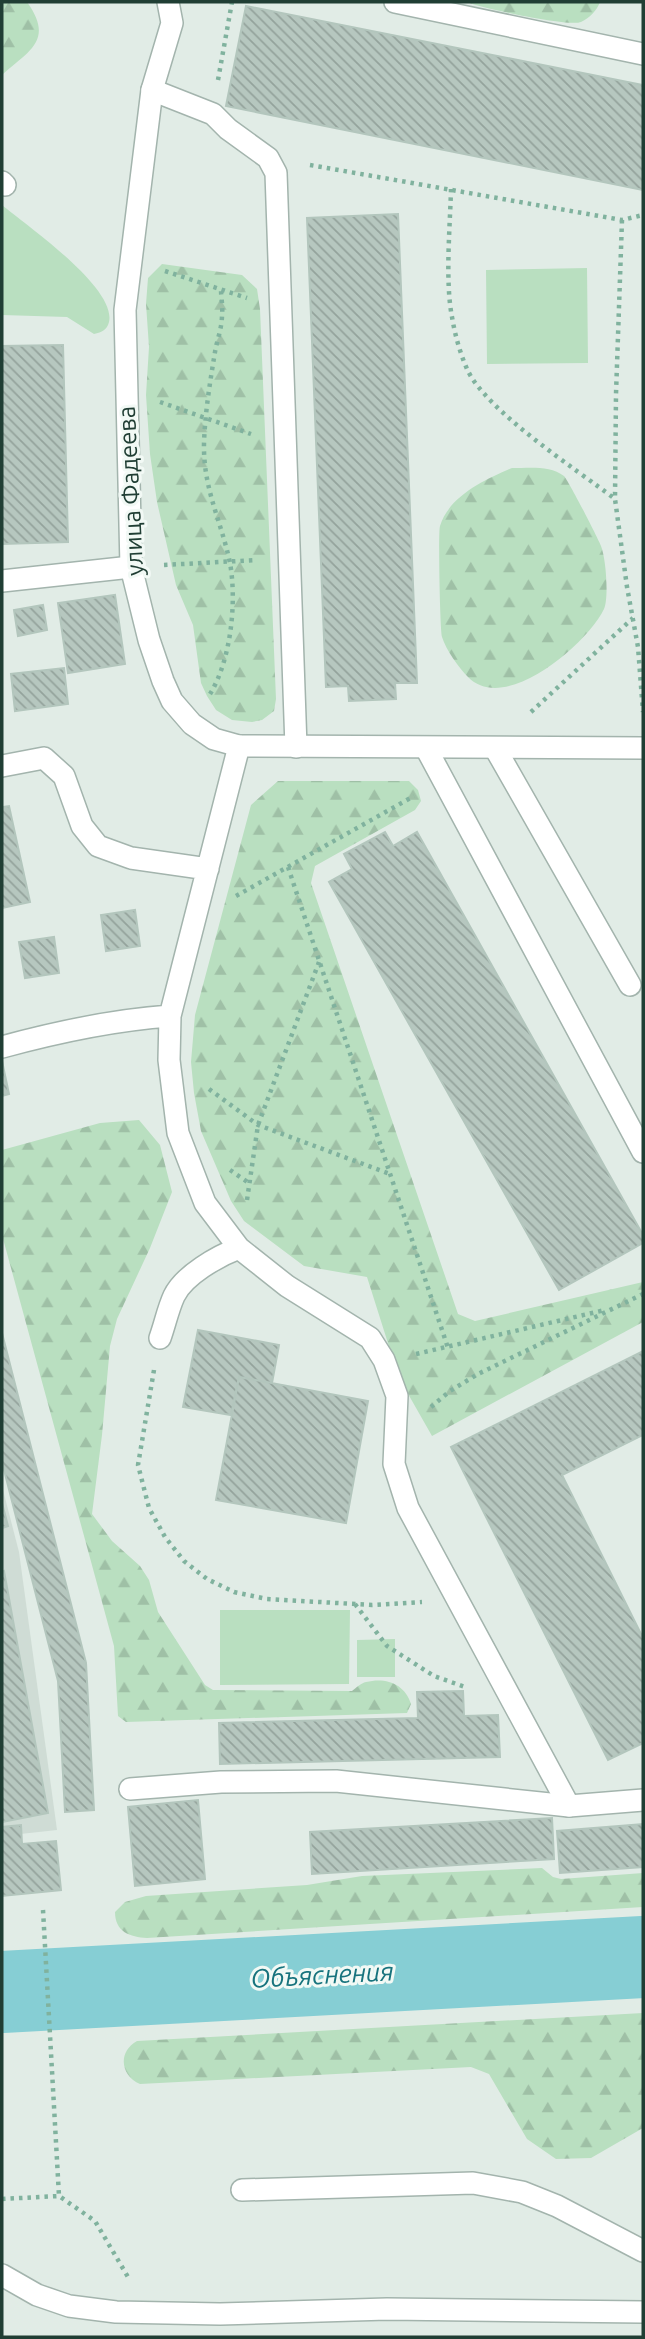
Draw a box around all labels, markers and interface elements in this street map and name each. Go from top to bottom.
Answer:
street label: улица Фадеева [113,405,148,577]
water label: Объяснения [250,1956,394,1993]

